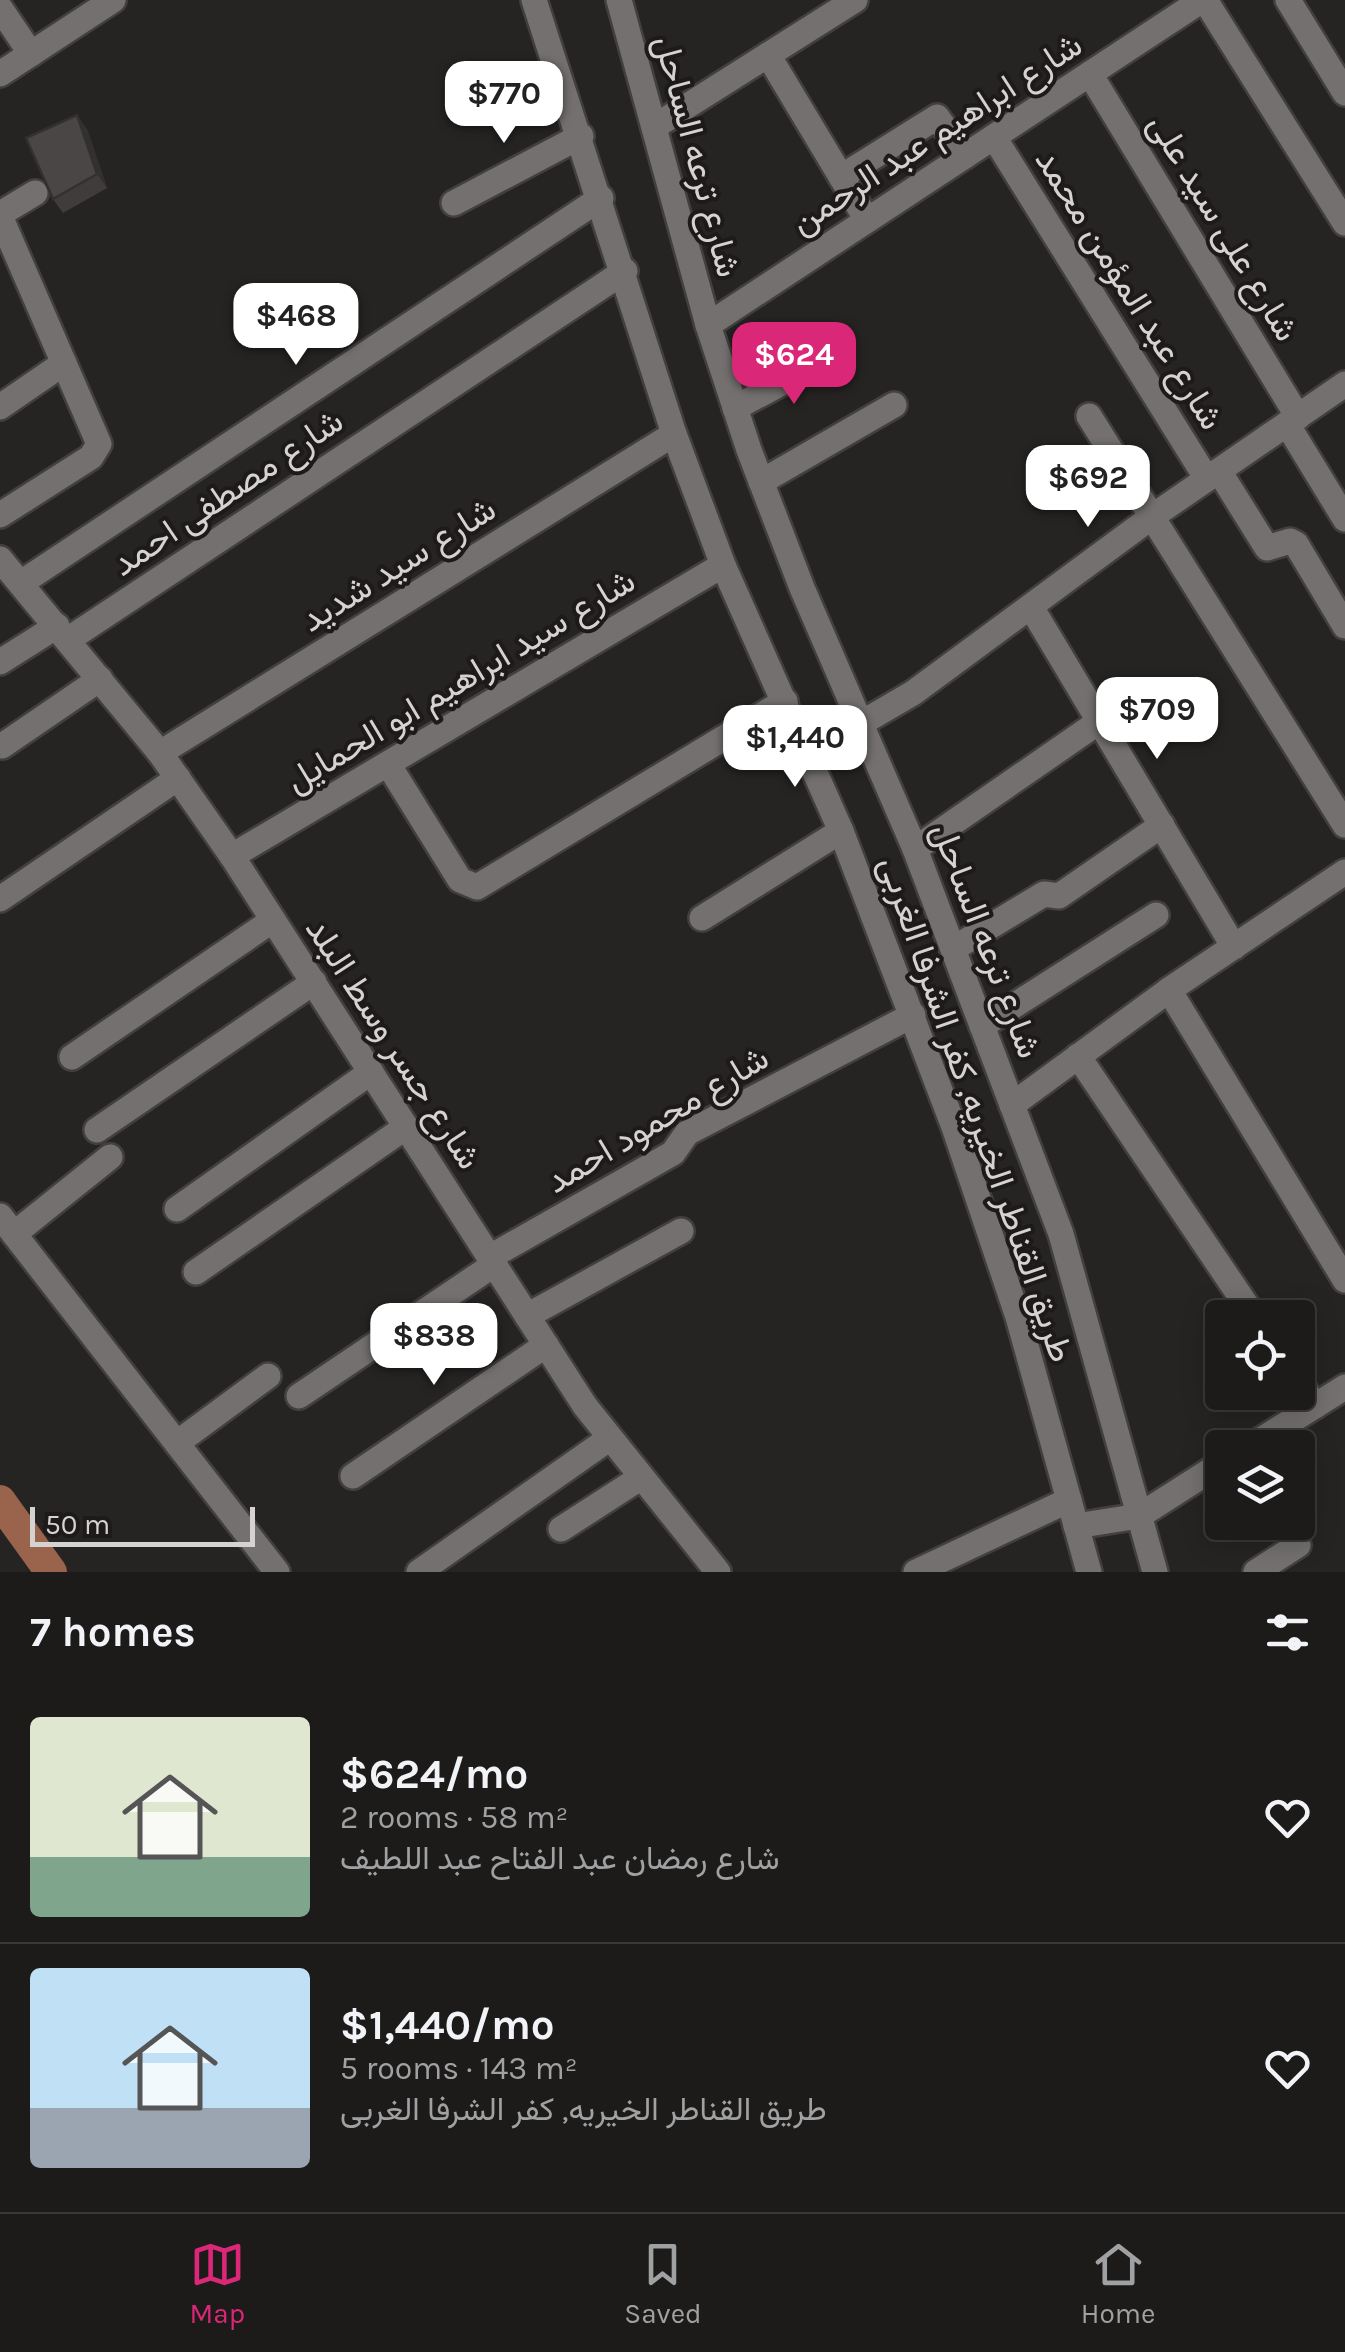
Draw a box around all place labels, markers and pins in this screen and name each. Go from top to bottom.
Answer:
pin: $770 [445,61,563,146]
pin: $468 [237,283,355,368]
pin: $624 [735,322,853,407]
pin: $692 [1029,445,1147,530]
pin: $709 [1098,677,1216,762]
pin: $1,440 [714,705,876,790]
pin: $838 [375,1303,493,1388]

